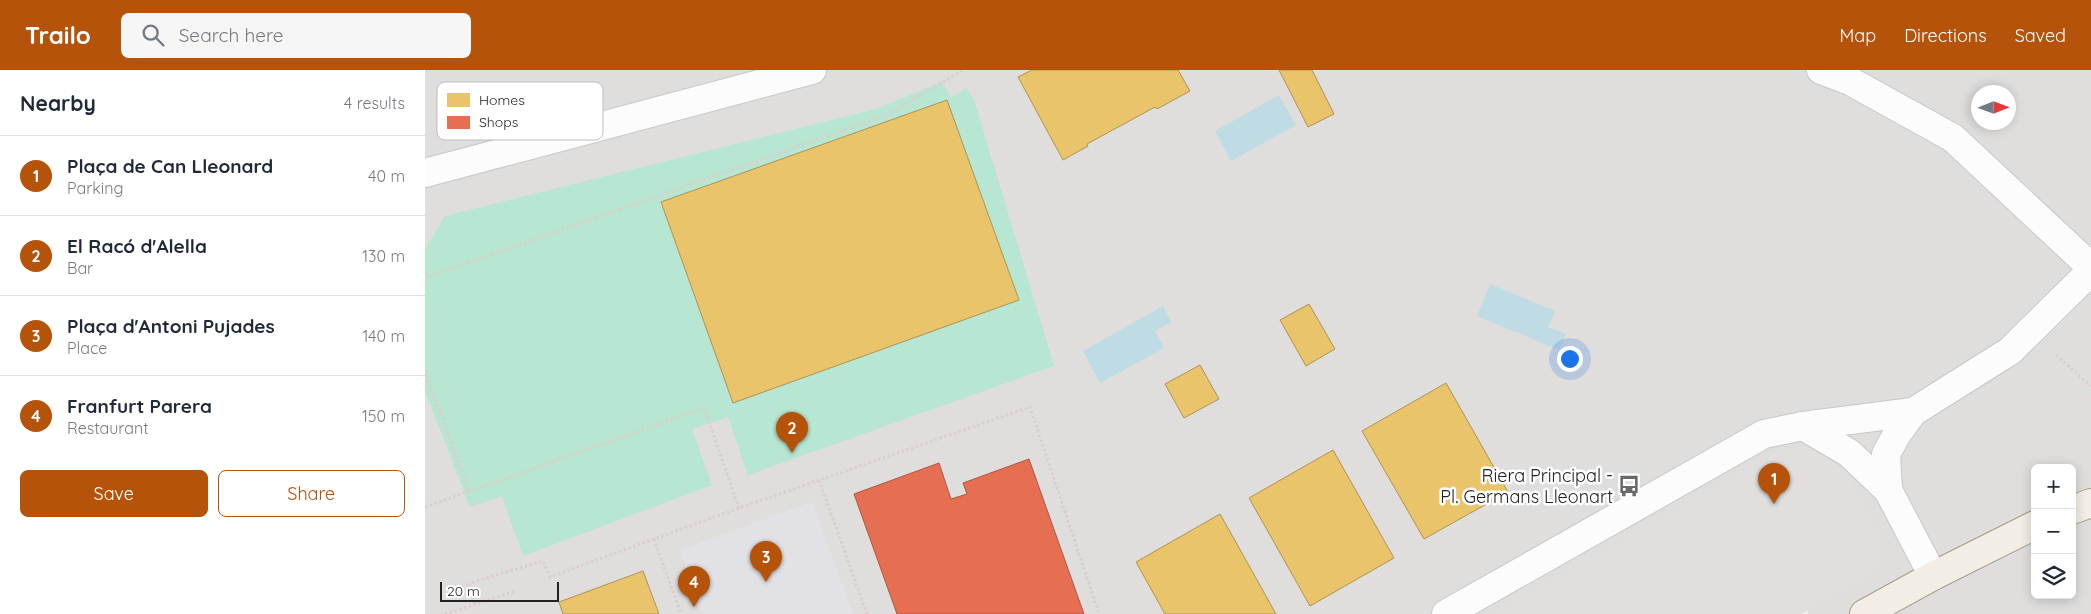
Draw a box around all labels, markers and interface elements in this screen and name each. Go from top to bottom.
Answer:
search box [121,13,471,58]
text: Trailo [25,20,91,50]
icon: search [139,21,167,49]
text: Search here [179,23,284,47]
text: Map [1839,24,1876,47]
text: Directions [1904,24,1987,47]
text: Saved [2015,24,2066,47]
legend [437,82,603,140]
north arrow [1971,85,2016,130]
text: Nearby [20,90,96,116]
text: Homes [479,91,525,109]
text: 4 results [344,93,405,113]
text: Shops [479,113,518,131]
text: Plaça de Can Lleonard [67,154,273,178]
text: 1 [33,166,39,186]
text: 40 m [368,166,405,186]
text: Parking [67,178,124,198]
text: El Racó d'Alella [67,234,207,258]
text: 2 [31,246,41,266]
text: 130 m [362,246,405,266]
text: Bar [67,258,93,278]
text: Plaça d'Antoni Pujades [67,314,275,338]
text: 3 [32,326,40,346]
text: 140 m [362,326,405,346]
text: Place [67,338,107,358]
your location [1557,346,1583,372]
text: Franfurt Parera [67,394,212,418]
text: 4 [31,406,41,426]
text: 150 m [362,406,405,426]
pin: 2 [776,412,808,453]
text: Restaurant [67,418,149,438]
pin: 1 [1758,463,1790,504]
place label: Riera Principal - Pl. Germans Lleonart [1440,464,1613,508]
map controls [2031,464,2076,599]
button: + [2031,464,2076,509]
button: Save [20,470,208,517]
button: Share [218,470,405,517]
bus stop icon: Riera Principal - Pl. Germans Lleonart [1616,473,1642,499]
button: − [2031,509,2076,554]
pin: 3 [750,541,782,582]
button: layers [2031,554,2076,599]
pin: 4 [678,566,710,607]
scale bar [440,579,559,602]
text: 20 m [447,582,480,600]

